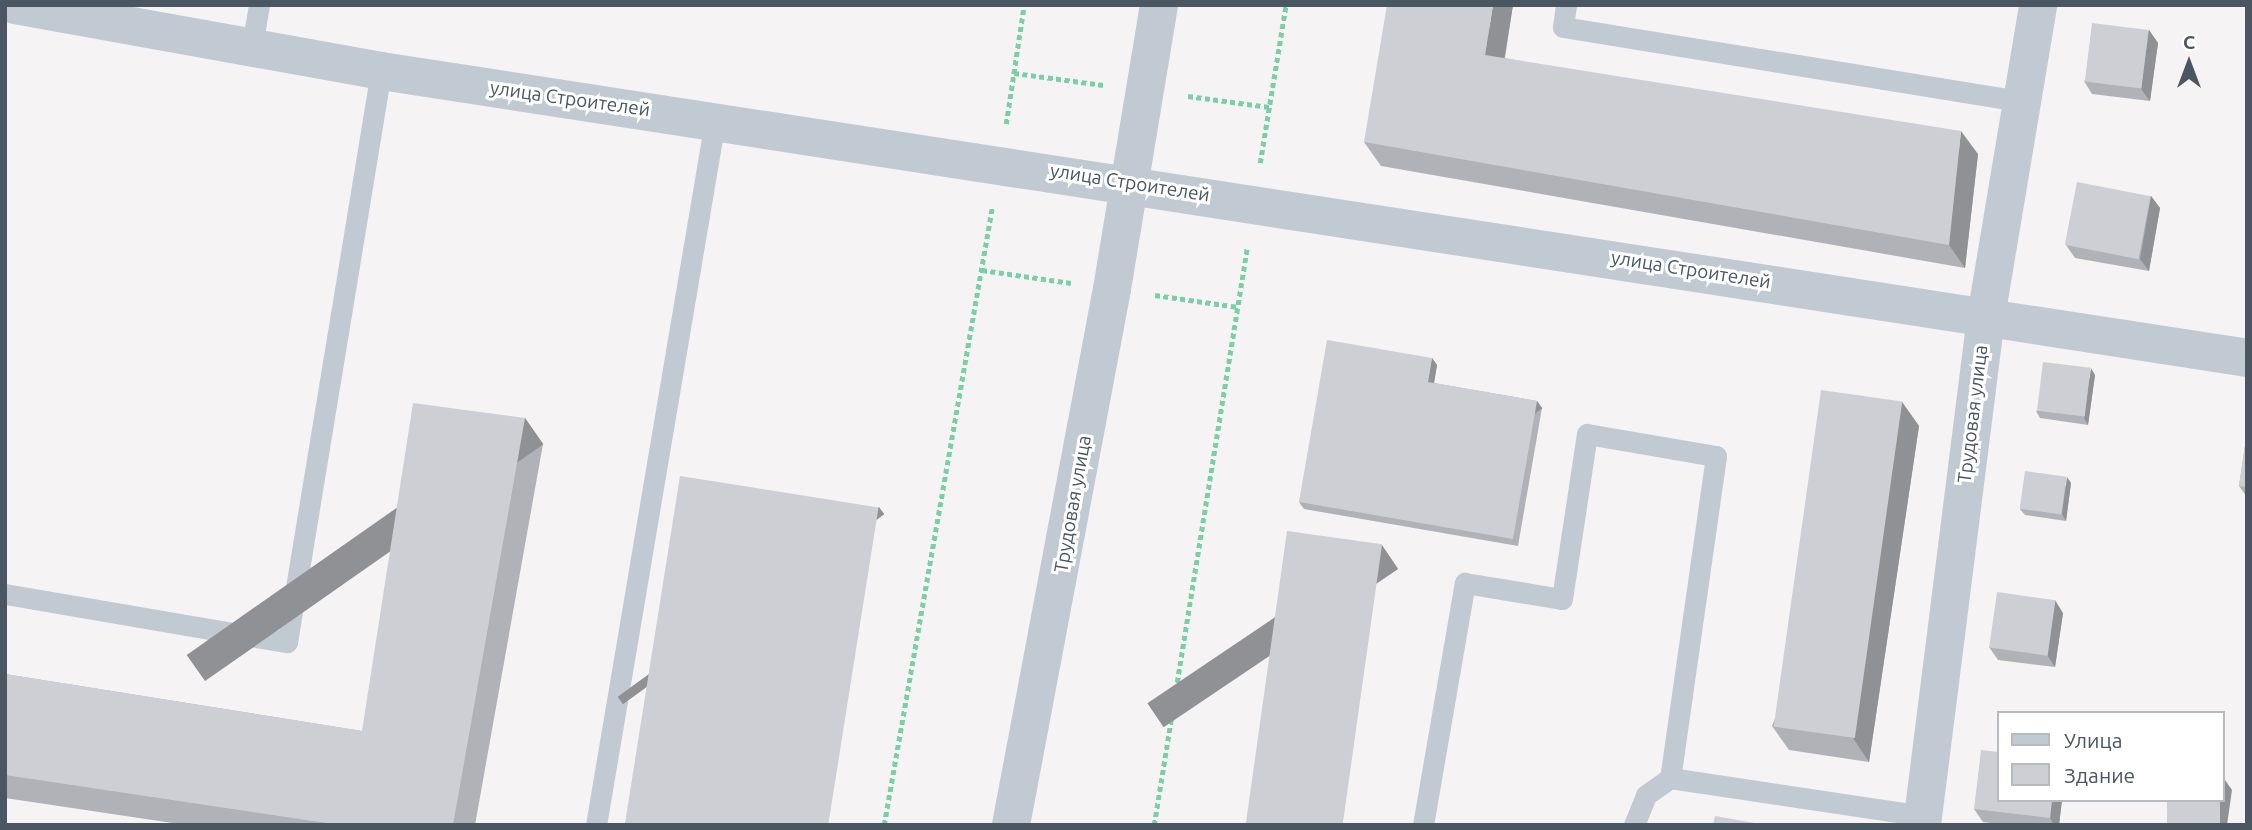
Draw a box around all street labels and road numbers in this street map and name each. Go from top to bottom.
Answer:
street label: улица Строителей [489,76,651,122]
street label: улица Строителей [1049,159,1211,207]
street label: улица Строителей [1610,246,1772,294]
street label: Трудовая улица [1953,344,1993,484]
street label: Трудовая улица [1050,434,1096,574]

